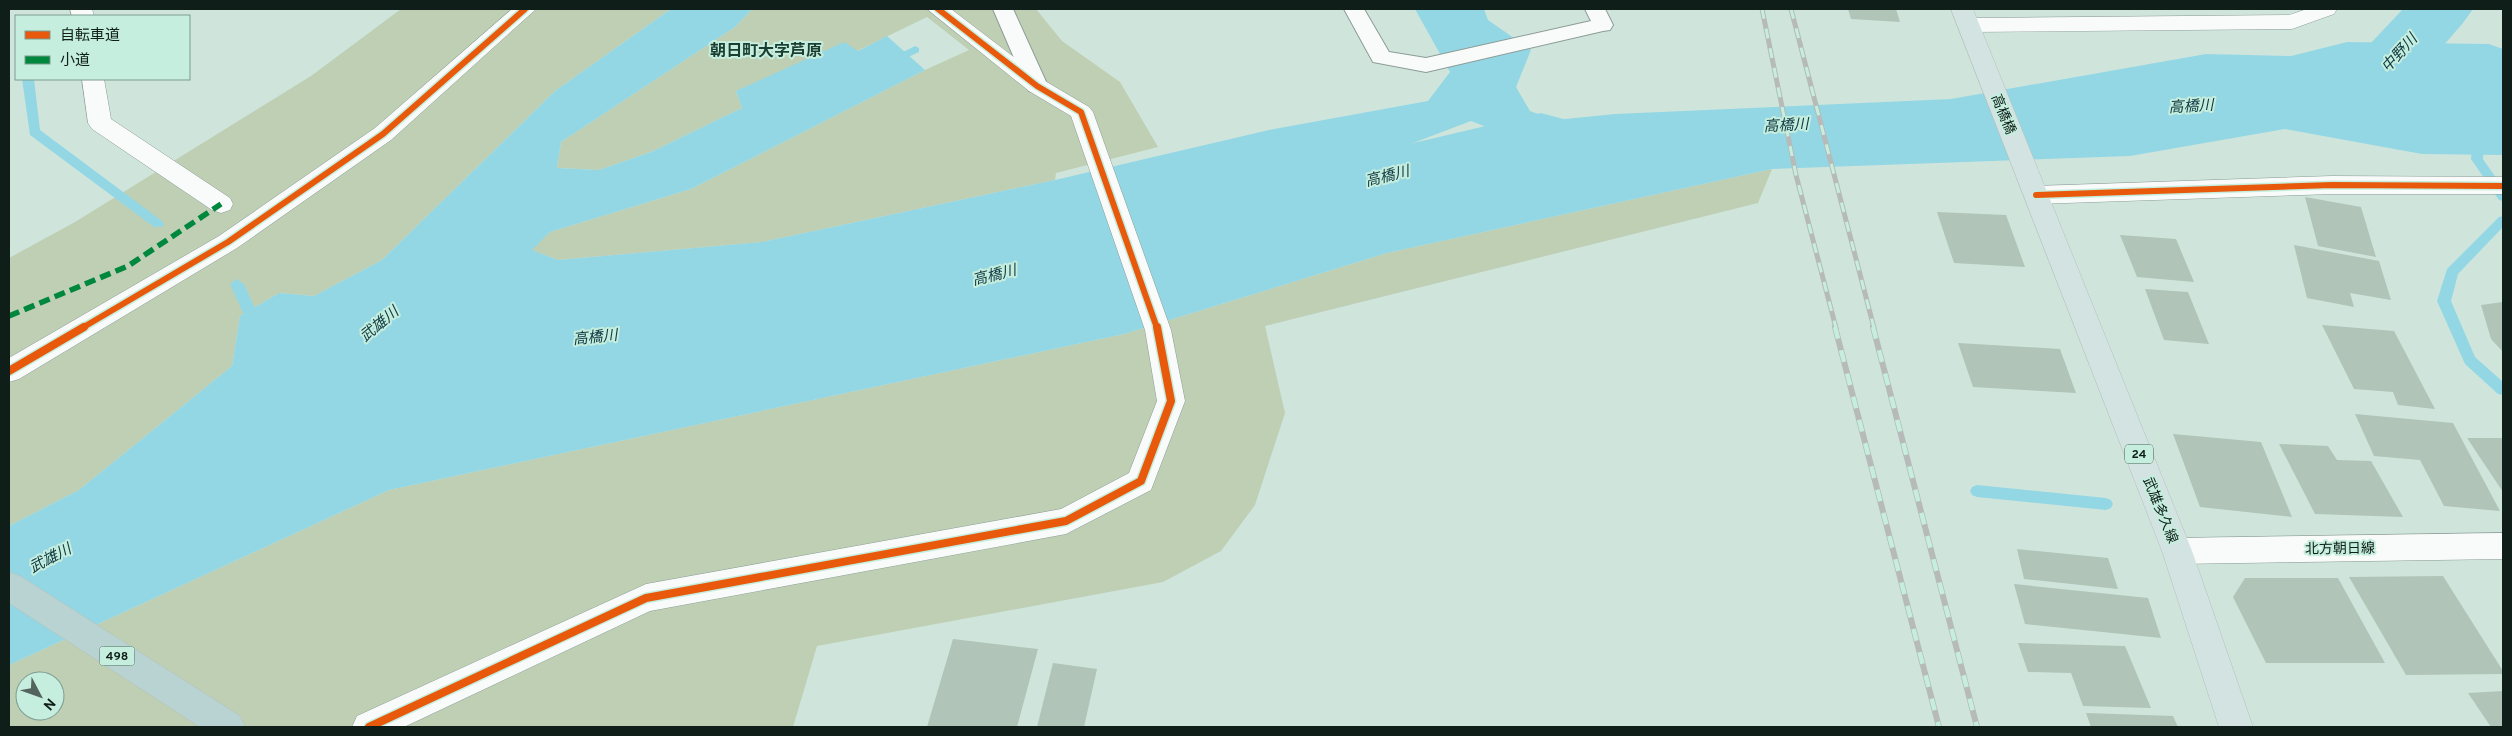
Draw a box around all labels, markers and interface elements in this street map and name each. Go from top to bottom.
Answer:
legend [15,15,190,80]
text: 自転車道 [60,27,120,46]
water label: 中野川 [2378,29,2424,77]
district label: 朝日町大字芦原 [710,42,822,62]
text: 小道 [60,52,90,71]
street label: 高橋橋 [1987,92,2018,137]
water label: 高橋川 [2168,97,2216,118]
water label: 高橋川 [1763,116,1811,137]
water label: 高橋川 [1363,162,1413,192]
water label: 高橋川 [970,261,1020,291]
water label: 武雄川 [357,302,405,347]
water label: 高橋川 [572,326,621,350]
road number: 24 [2125,444,2153,464]
street label: 武雄多久線 [2139,475,2181,546]
water label: 武雄川 [26,539,77,578]
street label: 北方朝日線 [2305,539,2375,559]
road number: 498 [100,646,134,666]
north arrow [15,671,65,721]
text: N [39,694,58,713]

